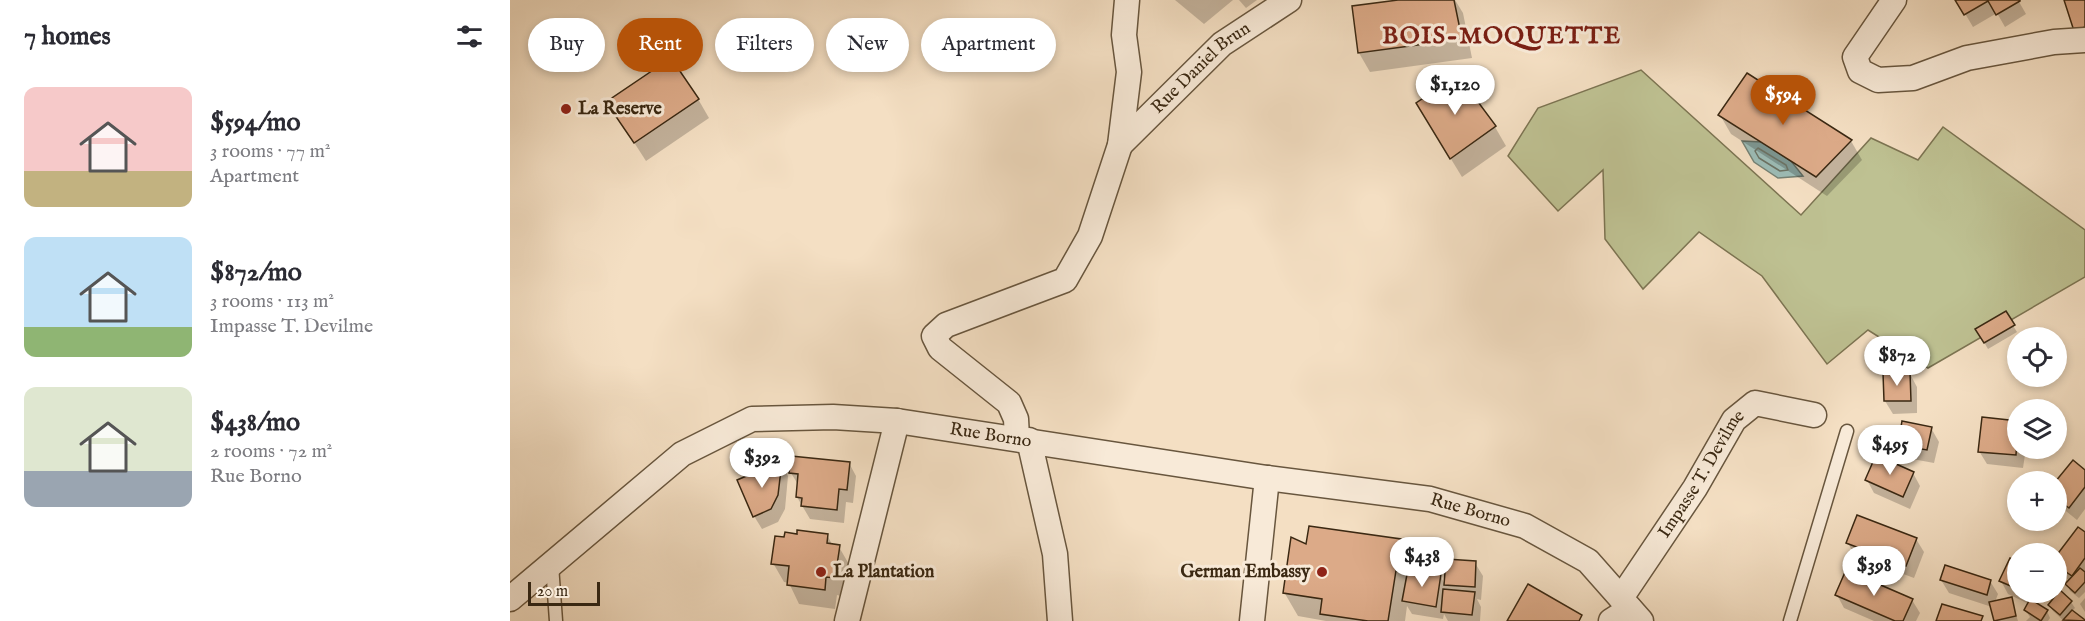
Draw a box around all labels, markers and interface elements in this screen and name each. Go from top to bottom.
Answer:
street label: Rue Daniel Brun [1147,17,1255,119]
chip: Buy [528,18,605,72]
chip: Rent [617,18,703,72]
chip: Filters [715,18,814,72]
chip: New [826,18,909,72]
chip: Apartment [921,18,1056,72]
text: 7 homes [24,20,111,53]
icon: filters [453,20,486,53]
district label: BOIS-MOQUETTE [1382,21,1622,52]
pin: $1,120 [1406,65,1504,116]
text: $1,120 [1430,72,1480,97]
pin: $594 [1747,75,1819,126]
text: $594 [1765,82,1801,107]
place label: La Reserve [578,98,662,121]
marker: La Reserve [559,102,573,116]
text: $594/mo [210,106,301,139]
icon: home [72,111,144,183]
text: 3 rooms · 77 m² [210,139,330,164]
text: Apartment [210,164,299,189]
text: $872/mo [210,256,302,289]
icon: home [72,261,144,333]
text: 3 rooms · 113 m² [210,289,334,314]
text: Impasse T. Devilme [210,314,373,339]
map controls [2007,327,2067,603]
button: locate [2007,327,2067,387]
pin: $872 [1861,336,1933,387]
text: $872 [1878,343,1916,368]
button: layers [2007,399,2067,459]
street label: Impasse T. Devilme [1653,404,1749,543]
text: $438/mo [210,406,300,439]
icon: home [72,411,144,483]
street label: Rue Borno [948,418,1033,453]
pin: $495 [1854,425,1926,476]
text: $495 [1872,432,1908,457]
pin: $392 [726,438,798,489]
text: 2 rooms · 72 m² [210,439,332,464]
text: $392 [744,445,780,470]
text: Rue Borno [210,464,302,489]
button: + [2007,471,2067,531]
street label: Rue Borno [1427,488,1513,533]
pin: $438 [1386,537,1458,588]
button: − [2007,543,2067,603]
text: $438 [1404,544,1440,569]
pin: $398 [1838,546,1910,597]
text: $398 [1856,553,1892,578]
place label: La Plantation [833,561,935,584]
place label: German Embassy [1180,561,1311,584]
marker: La Plantation [814,565,828,579]
marker: German Embassy [1315,565,1329,579]
scale bar [528,579,600,606]
text: 20 m [537,582,568,602]

